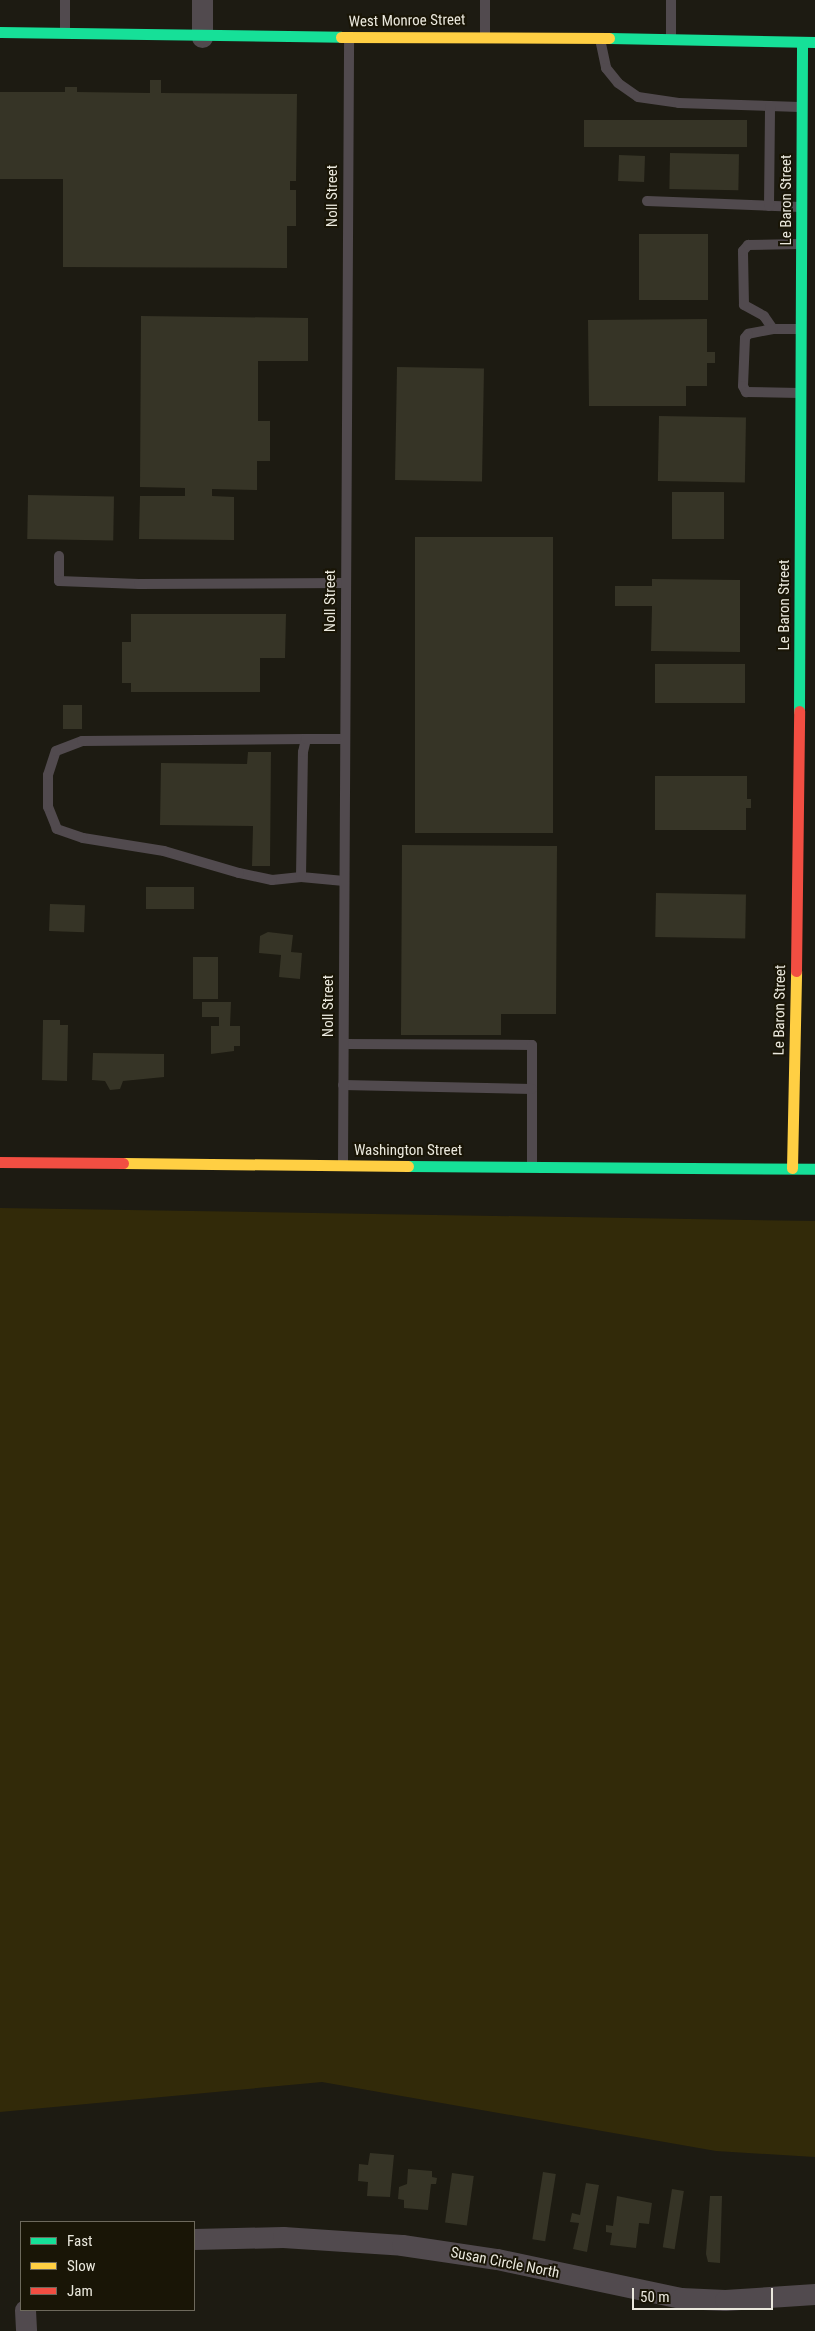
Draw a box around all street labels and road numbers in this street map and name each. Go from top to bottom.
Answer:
street label: West Monroe Street [349,11,465,31]
street label: Le Baron Street [778,155,796,245]
street label: Noll Street [324,165,342,227]
street label: Le Baron Street [776,560,794,650]
street label: Noll Street [322,570,340,632]
street label: Le Baron Street [770,964,790,1056]
street label: Noll Street [320,975,338,1037]
street label: Washington Street [354,1142,462,1160]
street label: Susan Circle North [449,2244,561,2282]

